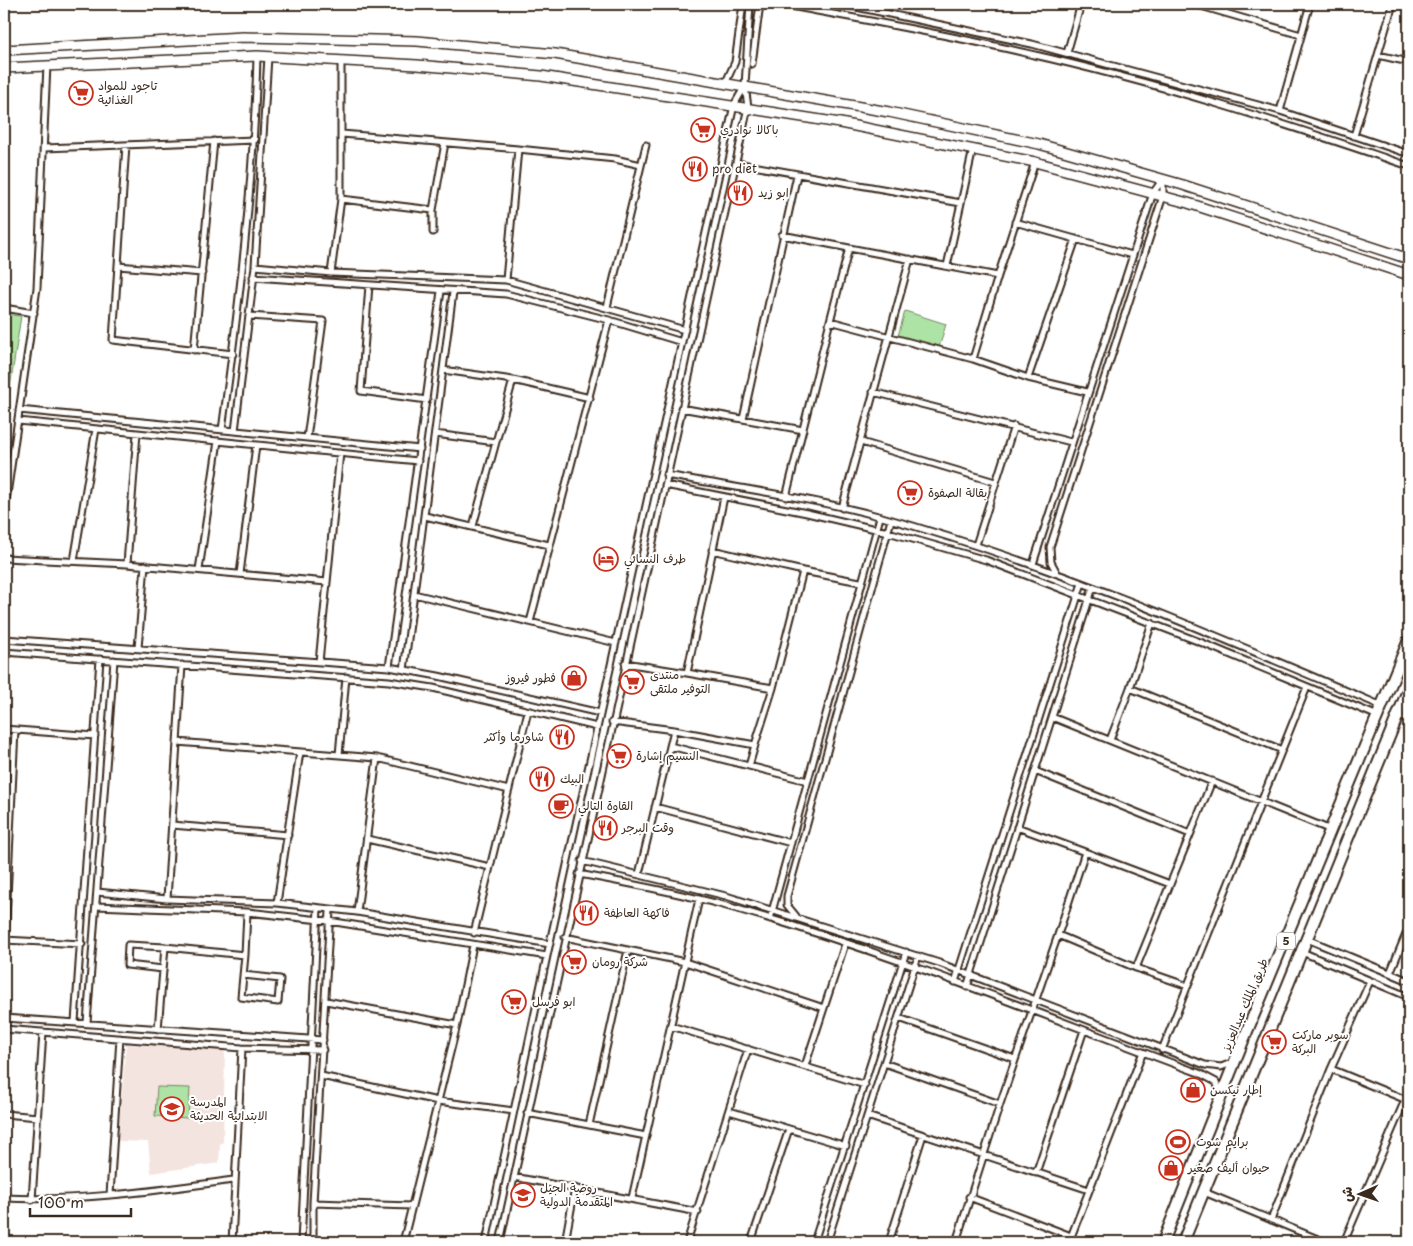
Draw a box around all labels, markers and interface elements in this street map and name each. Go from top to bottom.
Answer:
place label: تاجود للمواد الغذائية [98,76,158,108]
supermarket icon: تاجود للمواد الغذائية [68,80,94,106]
supermarket icon: باكالا نوادري [690,117,716,143]
place label: باكالا نوادري [720,120,779,139]
restaurant icon: pro diet [682,156,708,182]
place label: pro diet [712,159,757,177]
restaurant icon: ابو زيد [727,180,753,206]
place label: ابو زيد [758,183,789,201]
supermarket icon: بقالة الصفوة [897,480,923,506]
place label: بقالة الصفوة [928,483,987,501]
hotel icon: طرف النسائي [593,546,619,572]
place label: طرف النسائي [624,549,686,570]
shop icon: فطور فيروز [561,665,587,691]
place label: منتدى التوفير ملتقى [650,665,710,697]
place label: فطور فيروز [505,668,556,686]
supermarket icon: منتدى التوفير ملتقى [619,669,645,695]
restaurant icon: شاورما وأكثر [549,724,575,750]
place label: شاورما وأكثر [483,727,544,745]
supermarket icon: النسيم إشارة [606,743,632,769]
place label: النسيم إشارة [636,746,699,765]
restaurant icon: البيك [529,766,555,792]
place label: البيك [560,769,584,787]
cafe icon: القاوة التالي [548,793,574,819]
place label: القاوة التالي [578,796,633,817]
restaurant icon: وقت البرجر [592,815,618,841]
place label: وقت البرجر [621,818,674,836]
restaurant icon: فاكهة العاطفة [573,900,599,926]
place label: فاكهة العاطفة [604,903,670,921]
road number: 5 [1277,932,1295,949]
supermarket icon: شركة رومان [561,949,587,975]
place label: شركة رومان [592,952,648,970]
street label: طريق الملك عبدالعزيز [1216,955,1272,1055]
supermarket icon: ابو فرسل [501,989,527,1015]
place label: ابو فرسل [532,992,575,1010]
place label: سوبر ماركت البركة [1292,1025,1349,1057]
supermarket icon: سوبر ماركت البركة [1261,1029,1287,1055]
shop icon: إطار نيكسن [1180,1077,1206,1103]
place label: إطار نيكسن [1210,1080,1262,1098]
place label: المدرسة الابتدائية الحديثة [190,1092,268,1124]
school or university icon: المدرسة الابتدائية الحديثة [159,1096,185,1122]
sports icon: برايم شوت [1165,1129,1191,1155]
place label: برايم شوت [1196,1132,1249,1151]
shop icon: حيوان أليف صغير [1158,1155,1184,1181]
place label: حيوان أليف صغير [1187,1158,1270,1176]
north arrow [1336,1168,1386,1218]
place label: روضة الجيل المتقدمة الدولية [540,1178,613,1210]
school or university icon: روضة الجيل المتقدمة الدولية [510,1182,536,1208]
scale bar [30,1186,131,1218]
text: ش [1336,1186,1357,1203]
text: 100 m [38,1190,84,1213]

